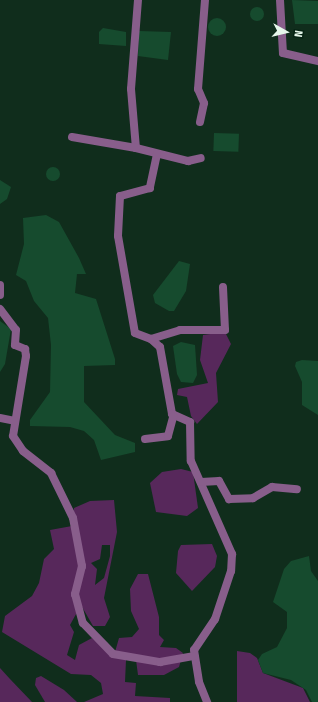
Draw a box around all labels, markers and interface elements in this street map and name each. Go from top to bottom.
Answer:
north arrow [266,12,306,52]
text: N [291,30,305,38]

